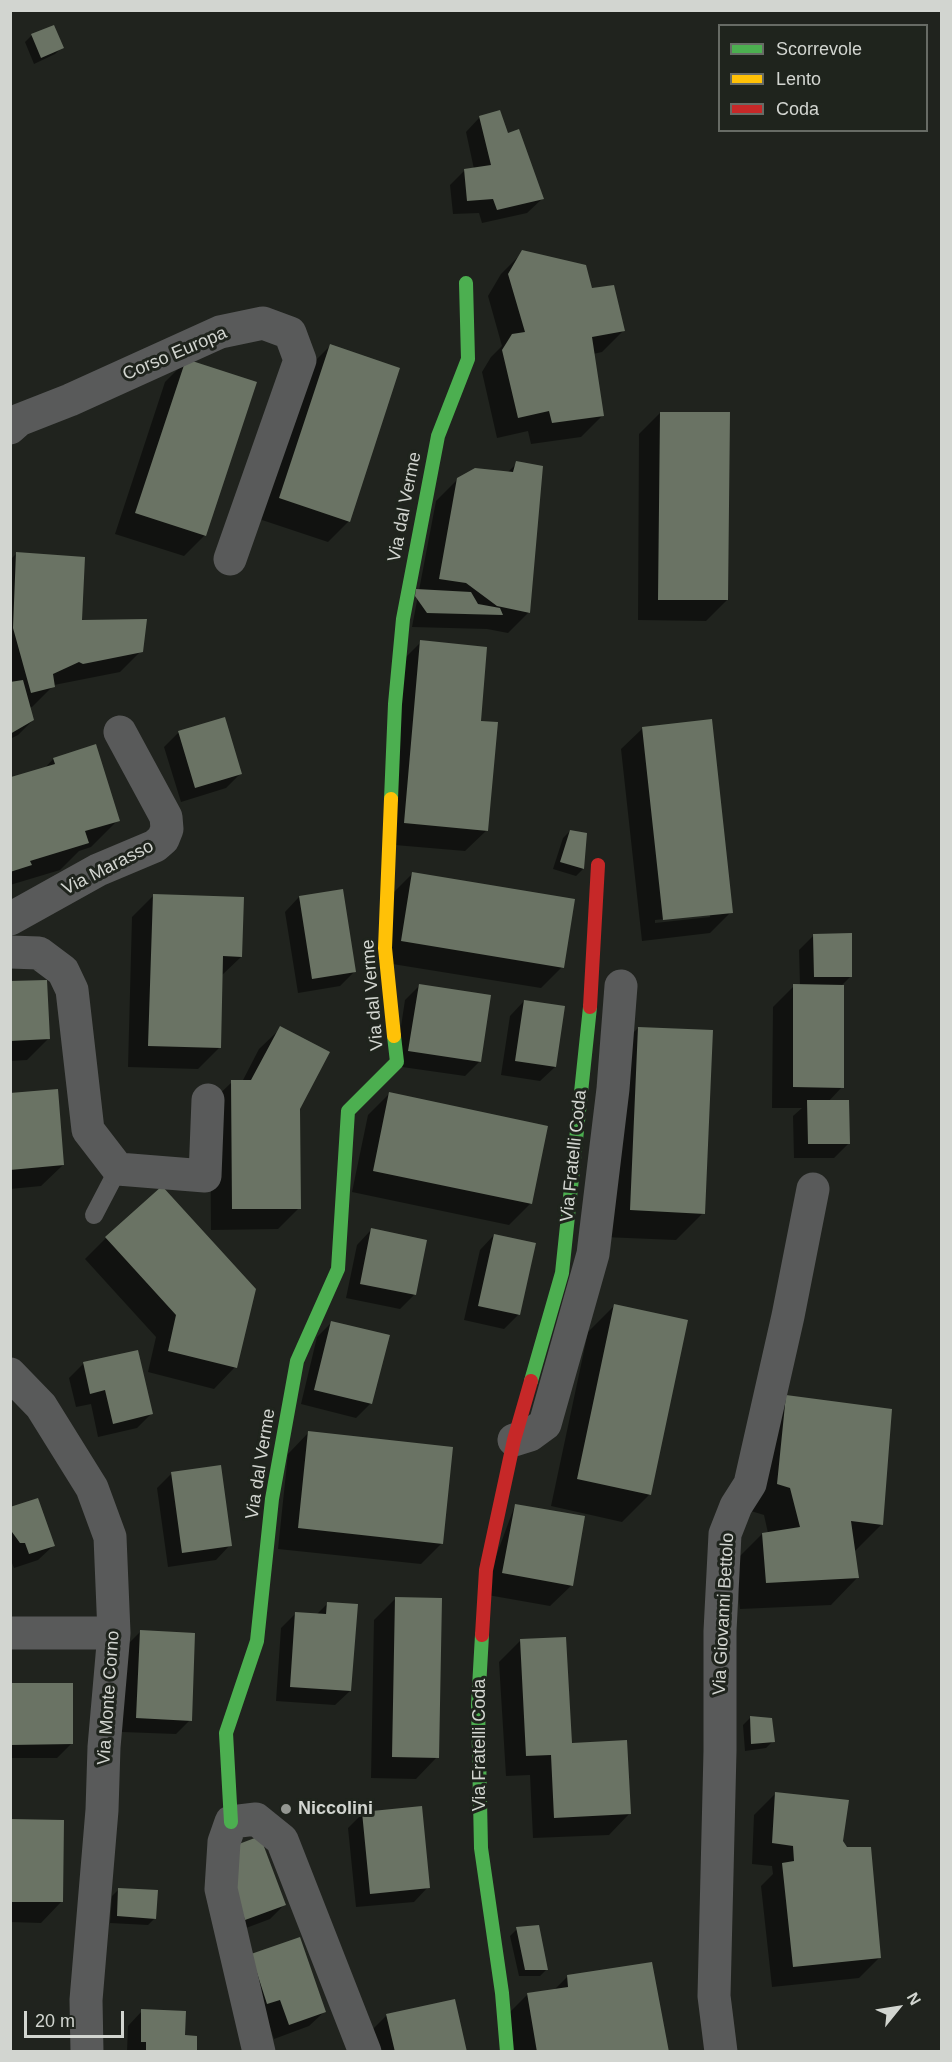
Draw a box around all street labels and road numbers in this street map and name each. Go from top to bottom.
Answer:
street label: Corso Europa [120,322,230,386]
street label: Via dal Verme [384,450,426,564]
street label: Via Marasso [59,836,157,900]
street label: Via dal Verme [357,938,389,1052]
street label: Via Fratelli Coda [556,1089,592,1223]
street label: Via dal Verme [242,1407,280,1521]
street label: Via Giovanni Bettolo [709,1532,739,1696]
street label: Via Monte Corno [94,1630,124,1766]
street label: Via Fratelli Coda [469,1679,491,1811]

